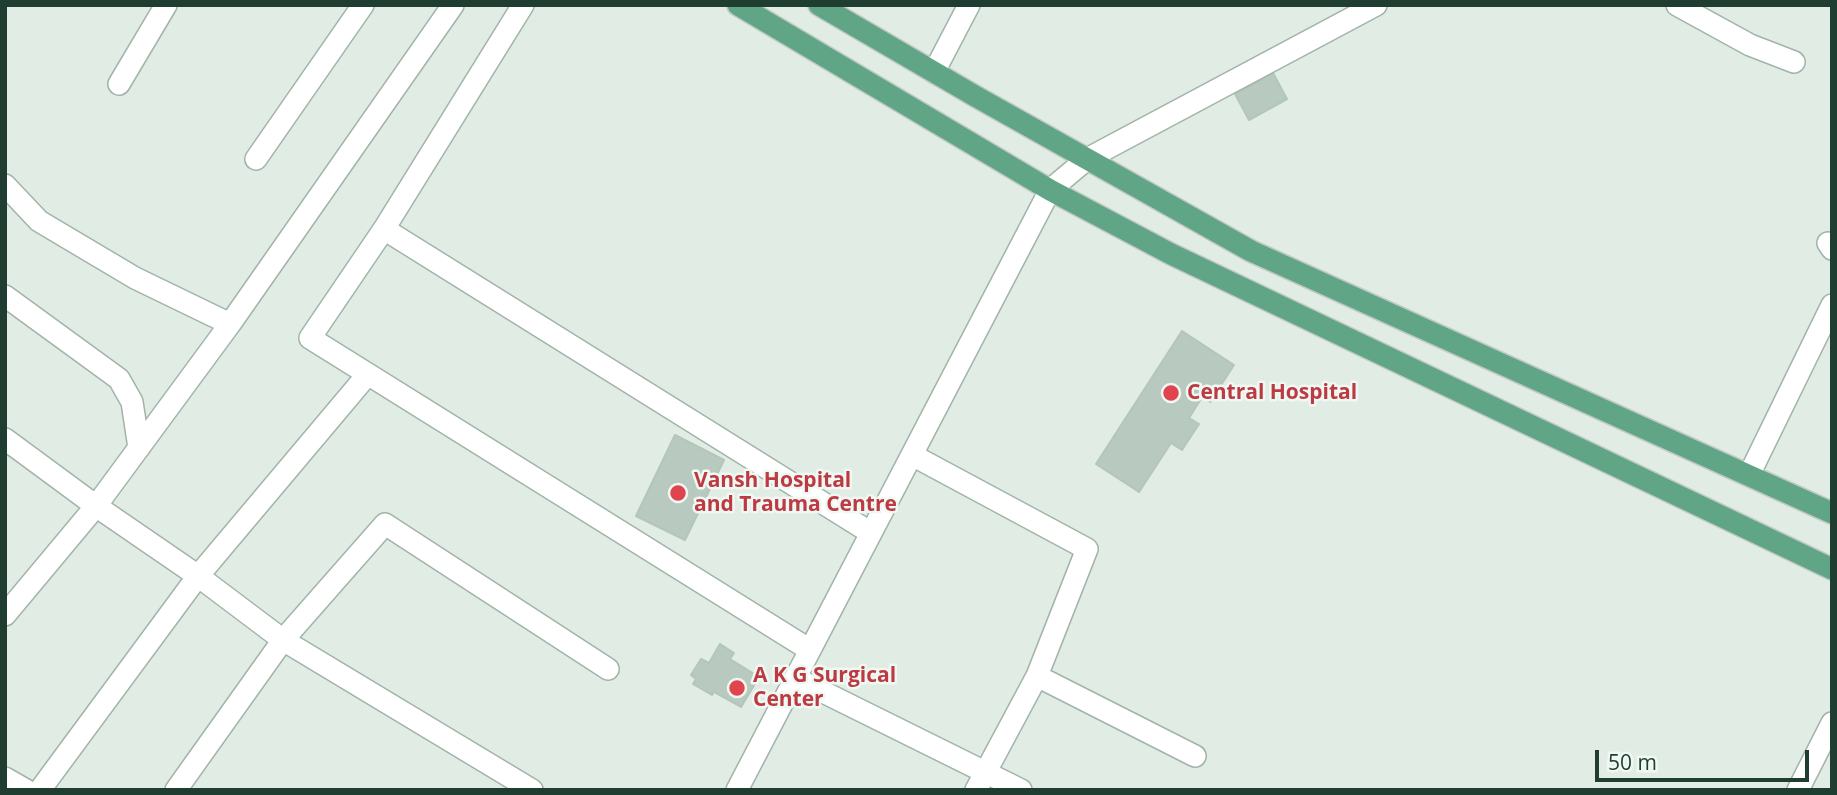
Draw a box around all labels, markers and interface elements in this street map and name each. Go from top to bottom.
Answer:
place label: Central Hospital [1187,380,1357,406]
marker: Central Hospital [1161,383,1181,403]
place label: Vansh Hospital and Trauma Centre [694,468,897,518]
marker: Vansh Hospital and Trauma Centre [668,483,688,503]
place label: A K G Surgical Center [753,663,896,713]
marker: A K G Surgical Center [727,678,747,698]
scale bar [1599,736,1812,780]
text: 50 m [1608,748,1657,776]

